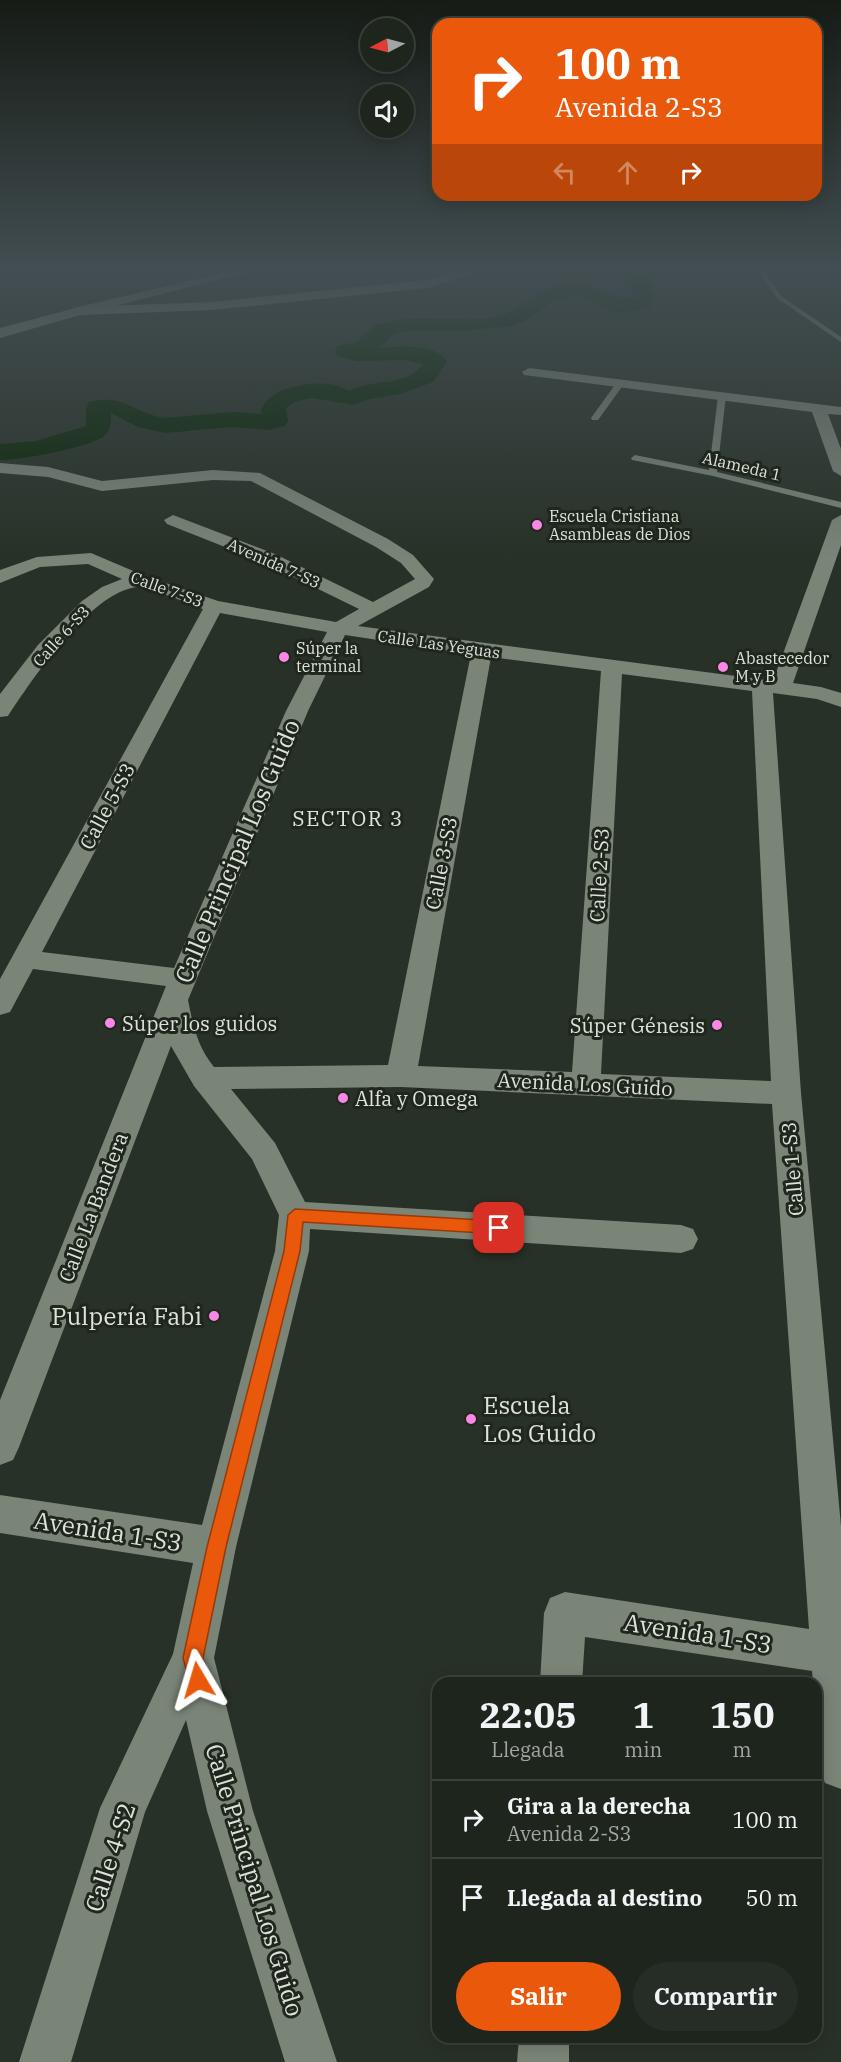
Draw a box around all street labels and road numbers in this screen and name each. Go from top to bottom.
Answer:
street label: Alameda 1 [701,447,783,485]
street label: Avenida 7-S3 [224,534,324,592]
street label: Calle 7-S3 [128,567,206,611]
street label: Calle 6-S3 [28,601,94,671]
street label: Calle Las Yeguas [377,626,501,662]
street label: Calle Principal Los Guido [167,714,307,988]
street label: Calle 5-S3 [73,758,141,854]
street label: Calle 3-S3 [419,814,463,912]
street label: Calle 2-S3 [583,827,615,923]
street label: Avenida Los Guido [497,1066,673,1102]
street label: Calle 1-S3 [774,1121,810,1217]
street label: Calle La Bandera [52,1128,134,1286]
street label: Avenida 1-S3 [32,1504,184,1558]
street label: Avenida 1-S3 [622,1606,774,1660]
street label: Calle Principal Los Guido [198,1740,312,2020]
street label: Calle 4-S2 [77,1798,143,1916]

